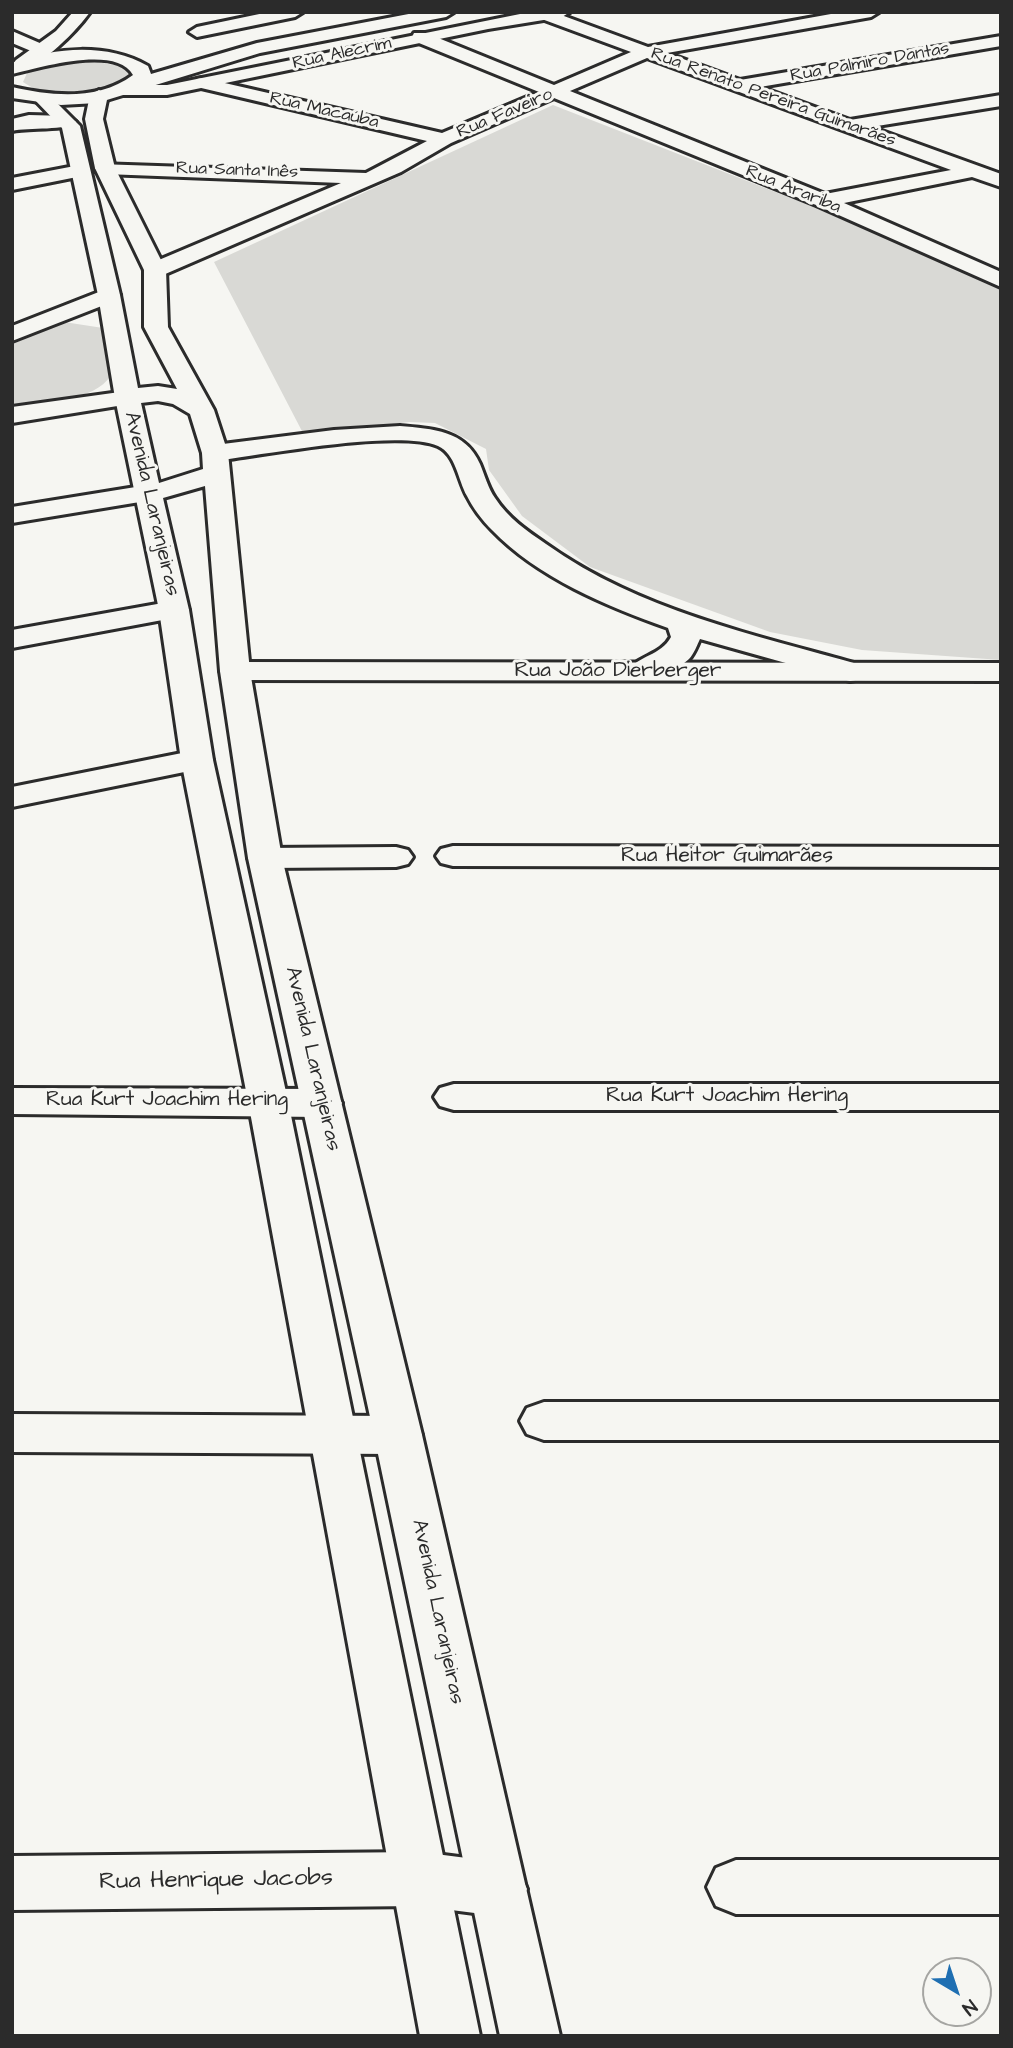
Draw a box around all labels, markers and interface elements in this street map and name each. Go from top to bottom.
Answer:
street label: Rua Alecrim [291,33,393,75]
street label: Rua Palmiro Dantas [789,38,951,88]
street label: Rua Renato Pereira Guimarães [648,44,898,152]
street label: Rua Faveiro [454,84,556,144]
street label: Rua Macaúba [267,88,381,134]
street label: Rua Santa Inês [176,158,298,184]
street label: Rua Arariba [742,161,844,219]
street label: Avenida Laranjeiras [118,409,184,599]
street label: Rua João Dierberger [515,659,721,685]
street label: Rua Heitor Guimarães [621,844,833,870]
street label: Avenida Laranjeiras [279,964,345,1154]
street label: Rua Kurt Joachim Hering [606,1084,848,1110]
street label: Rua Kurt Joachim Hering [46,1088,288,1114]
street label: Avenida Laranjeiras [405,1517,469,1707]
street label: Rua Henrique Jacobs [99,1865,333,1897]
north arrow [922,1957,992,2027]
text: N [956,1993,982,2021]

